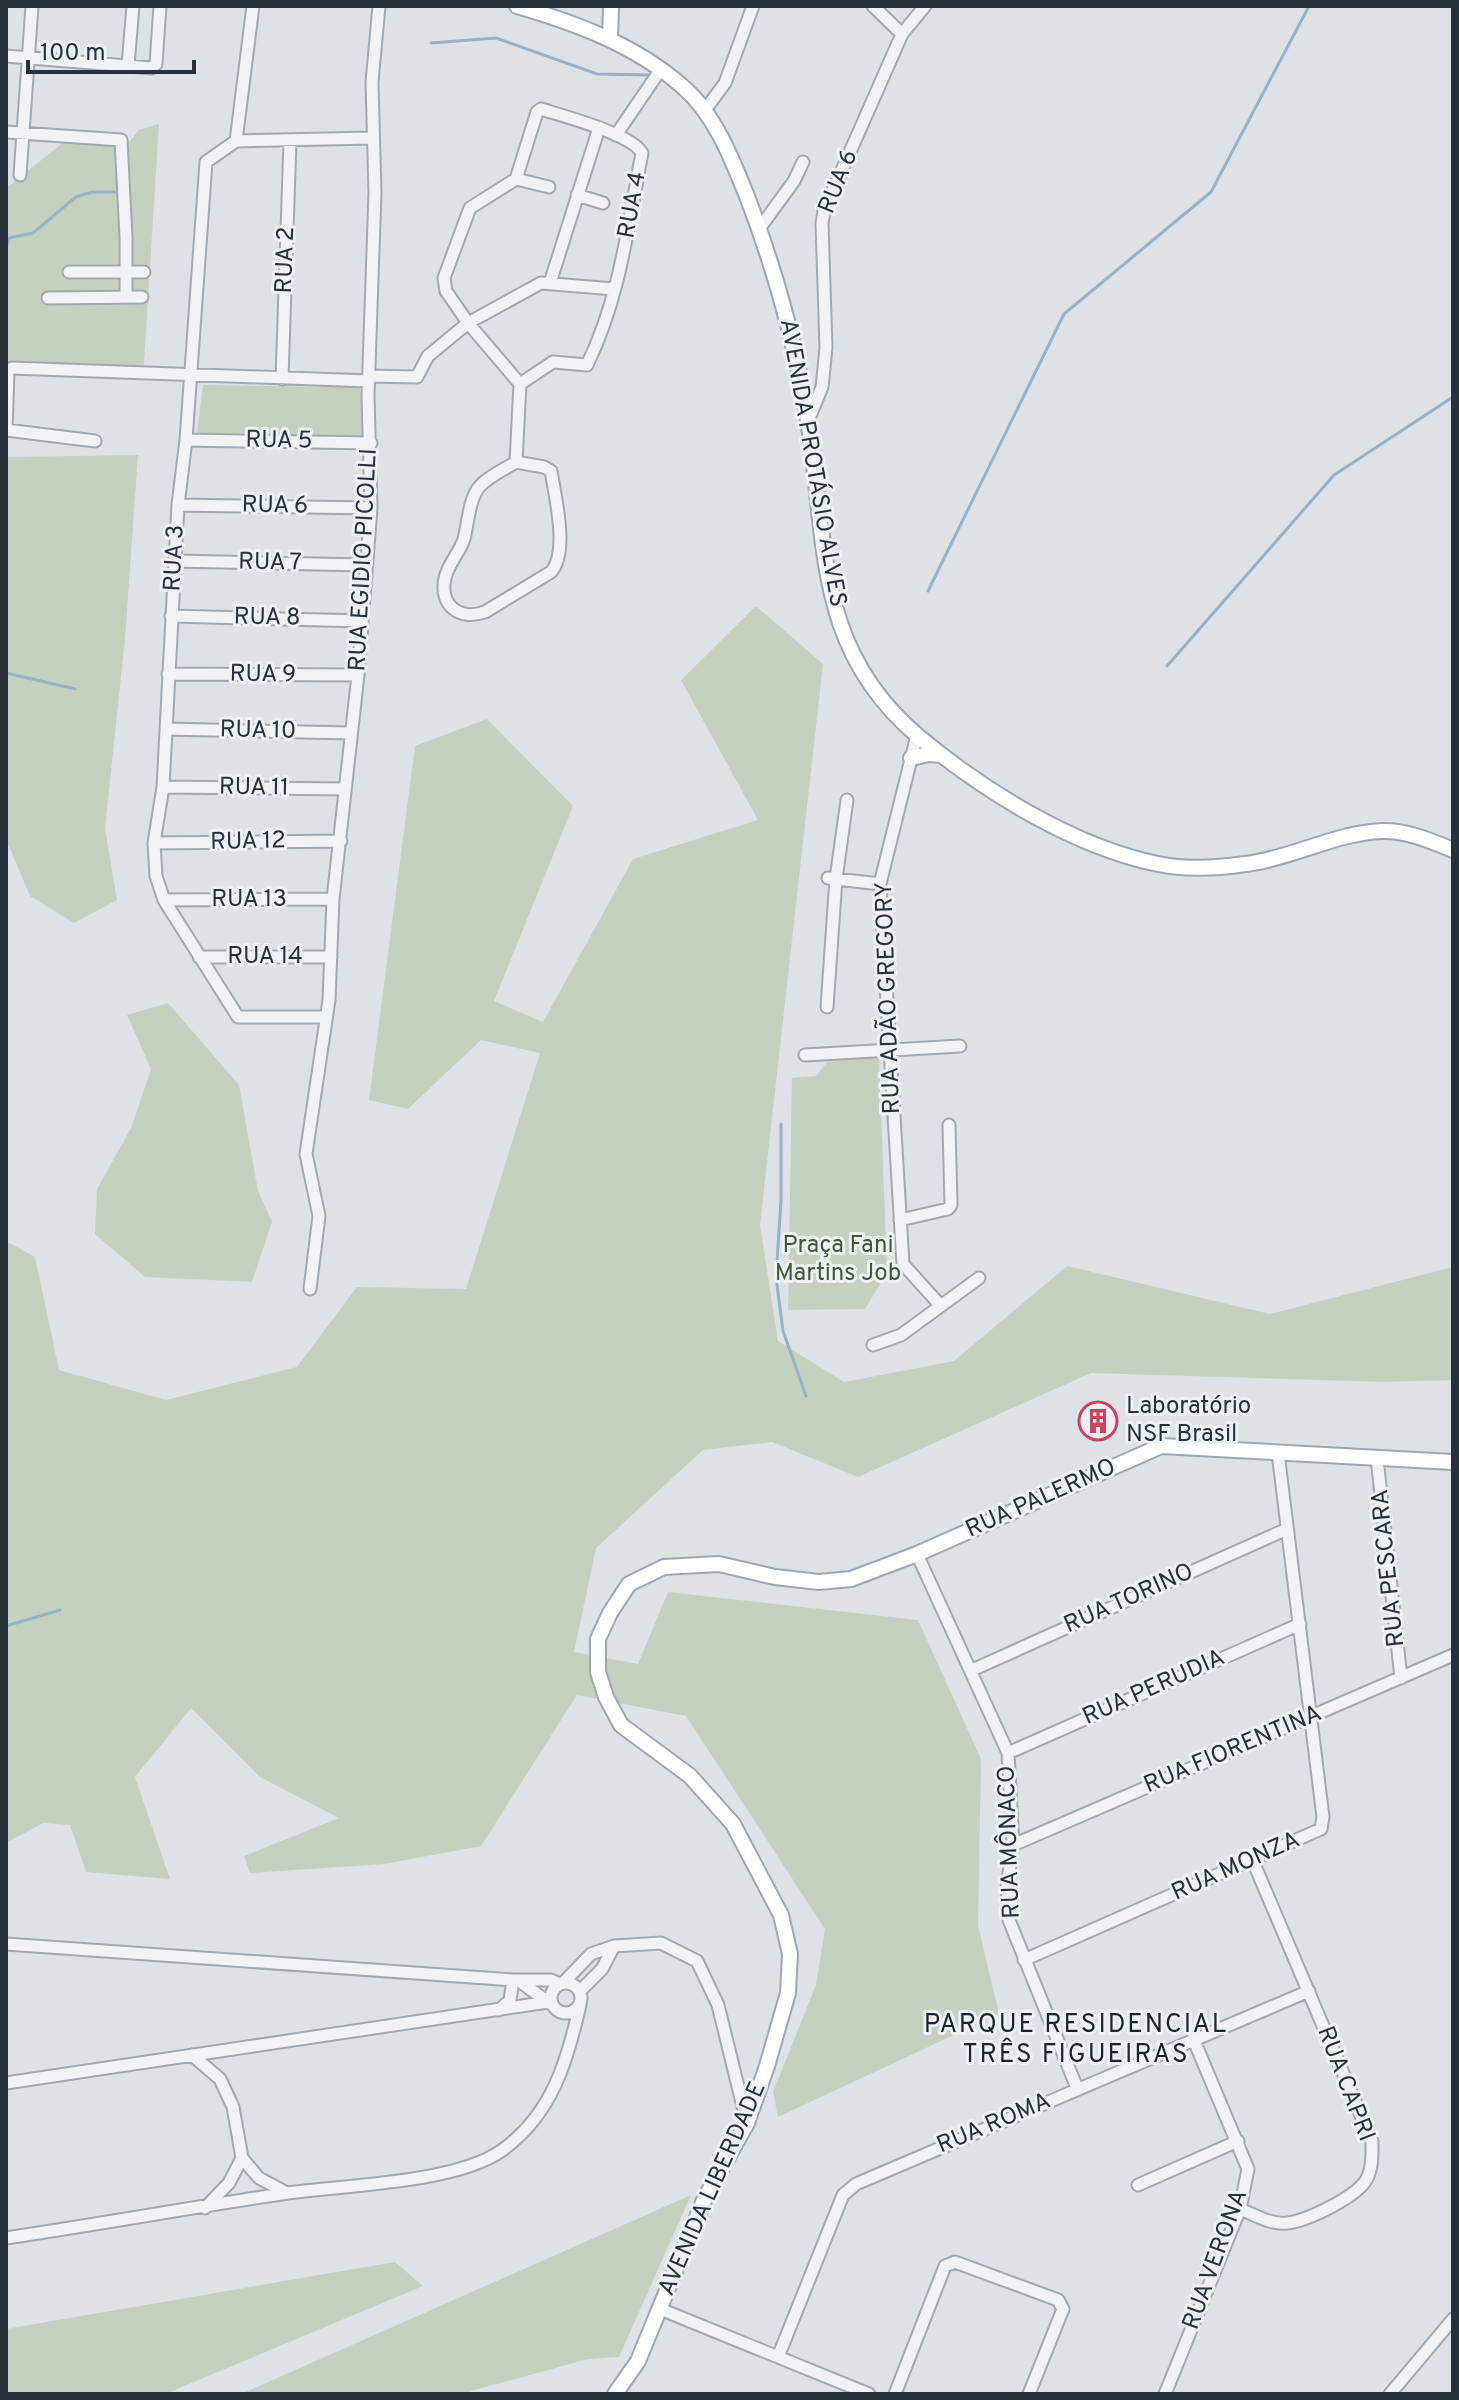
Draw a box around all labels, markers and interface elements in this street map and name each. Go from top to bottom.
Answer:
scale bar [28,24,194,74]
text: 100 m [40,39,106,69]
street label: RUA 6 [813,146,865,218]
street label: RUA 4 [612,169,654,241]
street label: RUA 2 [270,226,302,294]
street label: AVENIDA PROTÁSIO ALVES [772,316,854,609]
street label: RUA 5 [245,425,313,457]
street label: RUA EGIDIO PICOLLI [343,448,385,672]
street label: RUA 6 [241,490,309,522]
street label: RUA 3 [158,524,192,592]
street label: RUA 7 [238,547,302,579]
street label: RUA 8 [233,602,301,634]
street label: RUA 9 [229,659,297,691]
street label: RUA 10 [219,715,297,747]
street label: RUA 11 [219,772,289,804]
street label: RUA 12 [210,826,286,858]
street label: RUA ADÃO GREGORY [868,881,908,1115]
street label: RUA 13 [211,885,287,915]
street label: RUA 14 [227,942,303,972]
park label: Praça Fani Martins Job [775,1231,901,1289]
place label: Laboratório NSF Brasil [1126,1392,1251,1450]
building icon: Laboratório NSF Brasil [1077,1400,1119,1442]
street label: RUA PALERMO [961,1453,1121,1545]
street label: RUA PESCARA [1366,1488,1412,1648]
street label: RUA TORINO [1060,1557,1198,1641]
street label: RUA PERUDIA [1078,1643,1230,1733]
street label: RUA FIORENTINA [1140,1699,1326,1801]
street label: RUA MÔNACO [990,1765,1028,1919]
street label: RUA MONZA [1167,1825,1305,1909]
district label: PARQUE RESIDENCIAL TRÊS FIGUEIRAS [924,2009,1228,2072]
street label: RUA CAPRI [1309,2022,1381,2146]
street label: AVENIDA LIBERDADE [652,2077,774,2301]
street label: RUA ROMA [933,2087,1055,2161]
street label: RUA VERONA [1177,2186,1255,2334]

